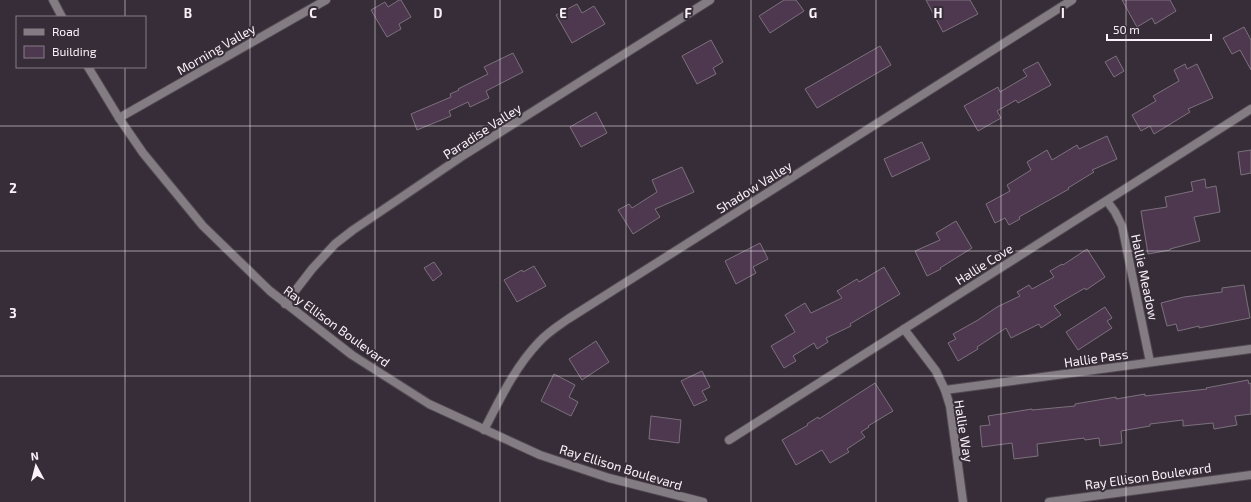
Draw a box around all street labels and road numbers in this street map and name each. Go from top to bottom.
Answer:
street label: Morning Valley [174,20,258,78]
street label: Paradise Valley [440,100,524,162]
street label: Shadow Valley [713,157,795,217]
street label: Hallie Meadow [1128,232,1162,322]
street label: Hallie Cove [952,240,1016,288]
street label: Ray Ellison Boulevard [281,282,393,370]
street label: Hallie Pass [1063,346,1129,370]
street label: Hallie Way [951,399,977,463]
street label: Ray Ellison Boulevard [558,441,684,493]
street label: Ray Ellison Boulevard [1084,459,1212,493]

